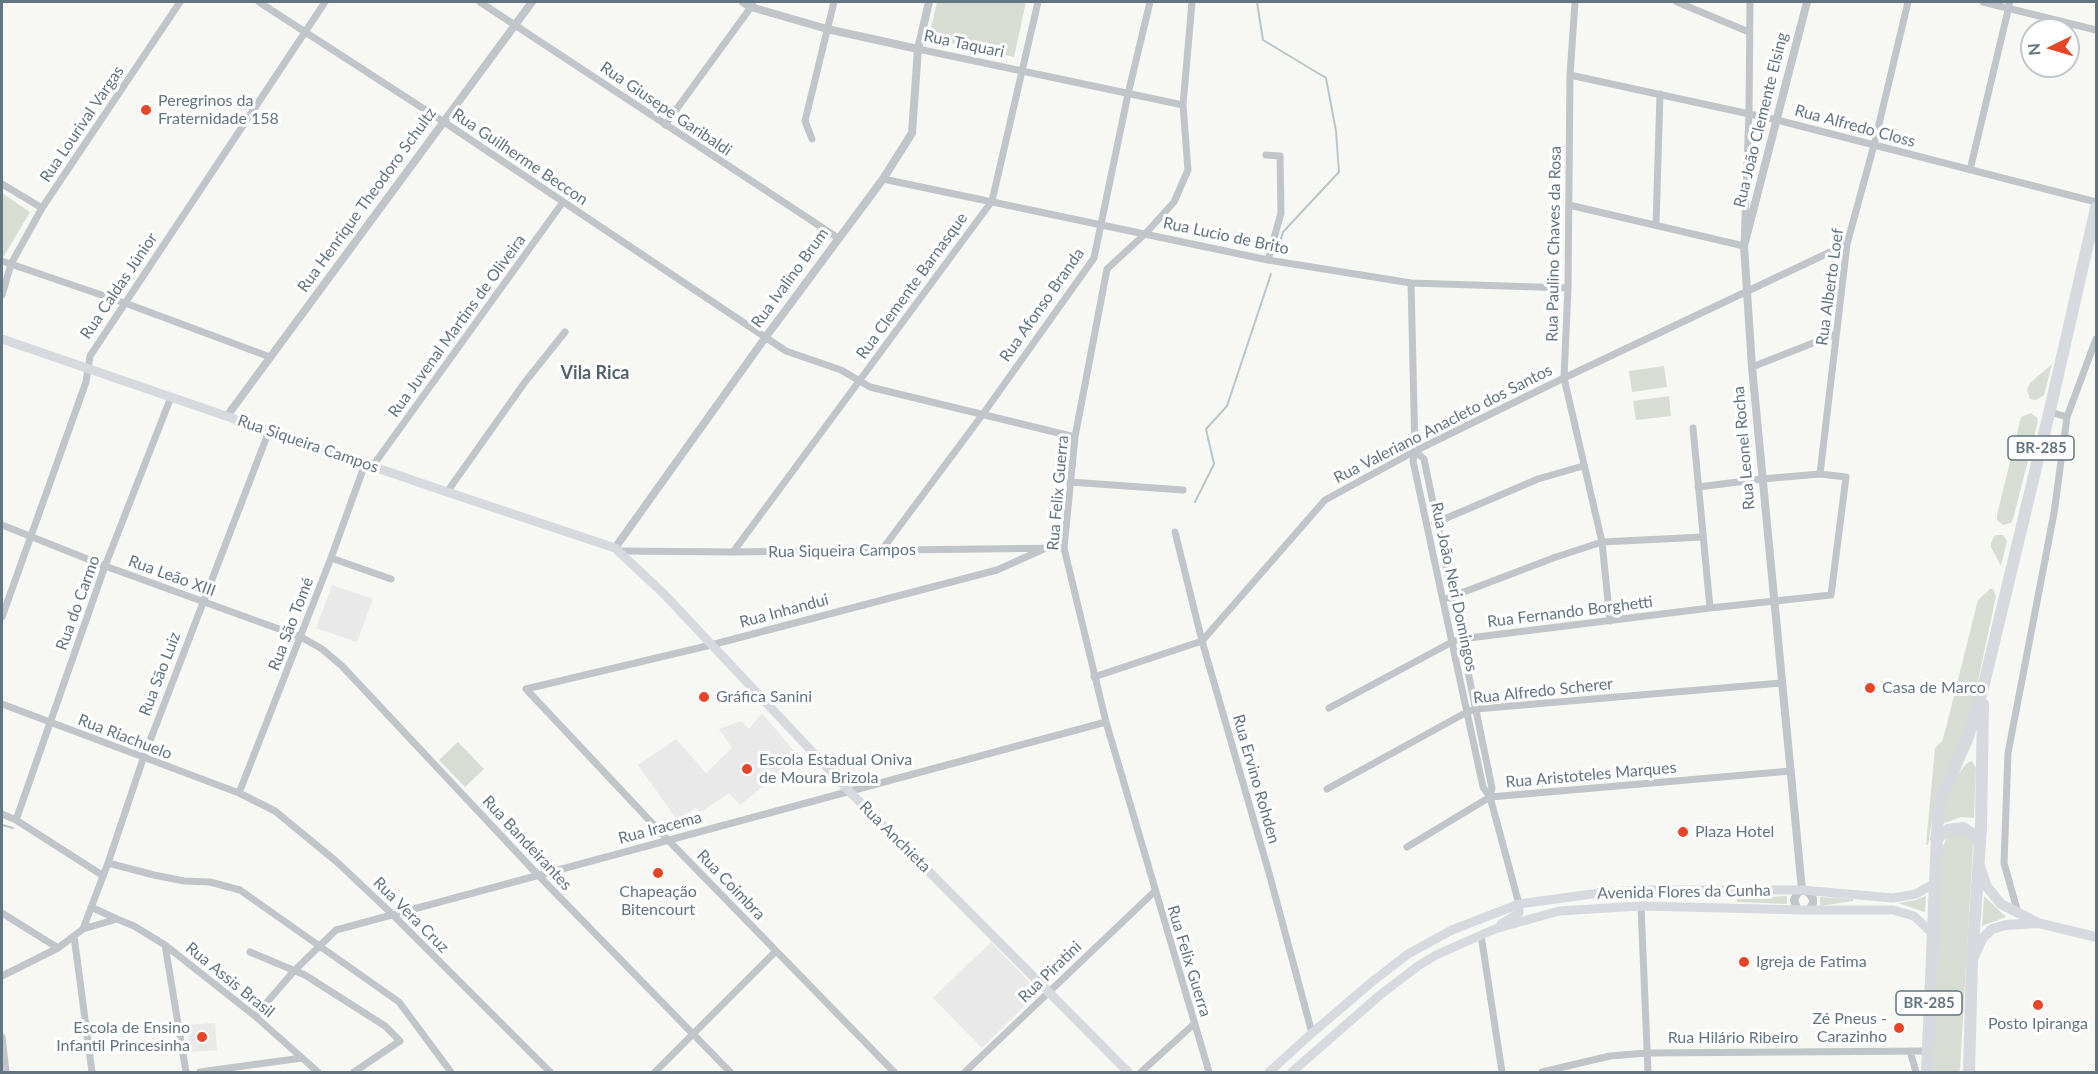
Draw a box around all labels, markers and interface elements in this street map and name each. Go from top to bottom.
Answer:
north arrow [2020,18,2080,78]
street label: Rua Taquari [922,26,1006,62]
street label: Rua João Clemente Elsing [1730,30,1792,210]
text: N [2024,42,2044,56]
street label: Rua Giusepe Garibaldi [597,58,735,160]
street label: Rua Lourival Vargas [36,62,128,186]
place label: Peregrinos da Fraternidade 158 [158,91,279,129]
street label: Rua Alfredo Closs [1792,101,1918,151]
marker: Peregrinos da Fraternidade 158 [139,103,153,117]
street label: Rua Henrique Theodoro Schultz [294,104,440,296]
street label: Rua Guilherme Beccon [449,104,591,210]
street label: Rua Paulino Chaves da Rosa [1543,146,1565,342]
street label: Rua Clemente Barnasque [852,209,972,363]
street label: Rua Lucio de Brito [1161,213,1291,259]
street label: Rua Ivalino Brum [747,224,833,332]
street label: Rua Alberto Loef [1812,227,1848,347]
street label: Rua Caldas Júnior [76,229,162,343]
street label: Rua Juvenal Martins de Oliveira [384,231,530,421]
street label: Rua Afonso Branda [996,245,1088,365]
street label: Rua Valeriano Anacleto dos Santos [1331,360,1555,488]
district label: Vila Rica [561,362,629,384]
street label: Rua Leonel Rocha [1729,385,1759,511]
street label: Rua Siqueira Campos [235,411,381,477]
street label: Rua Felix Guerra [1043,435,1073,551]
road number: BR-285 [2008,436,2074,460]
street label: Rua João Neri Domingos [1427,501,1481,673]
street label: Rua Siqueira Campos [768,540,916,562]
street label: Rua Leão XIII [126,551,218,601]
street label: Rua do Carmo [52,553,104,653]
street label: Rua São Tomé [264,575,318,673]
street label: Rua Inhandui [737,590,831,632]
street label: Rua Fernando Borghetti [1486,592,1654,632]
street label: Rua São Luiz [135,629,185,719]
street label: Rua Alfredo Scherer [1472,674,1614,708]
place label: Casa de Marco [1882,678,1986,698]
marker: Casa de Marco [1863,681,1877,695]
place label: Gráfica Sanini [716,687,812,707]
marker: Gráfica Sanini [697,690,711,704]
street label: Rua Riachuelo [75,710,175,764]
street label: Rua Ervino Rohden [1228,712,1284,846]
place label: Escola Estadual Oniva de Moura Brizola [759,750,912,788]
street label: Rua Aristoteles Marques [1505,758,1677,792]
marker: Escola Estadual Oniva de Moura Brizola [740,762,754,776]
street label: Rua Bandeirantes [478,792,576,894]
street label: Rua Anchieta [855,797,935,877]
street label: Rua Iracema [616,808,704,848]
place label: Plaza Hotel [1695,822,1774,842]
marker: Plaza Hotel [1676,825,1690,839]
street label: Rua Coimbra [693,846,769,924]
marker: Chapeação Bitencourt [651,866,665,880]
street label: Rua Vera Cruz [369,873,453,957]
street label: Avenida Flores da Cunha [1597,881,1771,903]
place label: Chapeação Bitencourt [619,882,697,920]
street label: Rua Felix Guerra [1163,903,1215,1019]
street label: Rua Piratini [1014,937,1086,1007]
street label: Rua Assis Brasil [182,938,278,1022]
place label: Igreja de Fatima [1756,952,1867,972]
marker: Igreja de Fatima [1737,955,1751,969]
road number: BR-285 [1896,991,1962,1015]
marker: Posto Ipiranga [2031,998,2045,1012]
place label: Zé Pneus - Carazinho [1812,1009,1887,1047]
place label: Posto Ipiranga [1988,1014,2088,1034]
place label: Escola de Ensino Infantil Princesinha [56,1018,190,1056]
marker: Zé Pneus - Carazinho [1892,1021,1906,1035]
street label: Rua Hilário Ribeiro [1668,1028,1798,1048]
marker: Escola de Ensino Infantil Princesinha [195,1030,209,1044]

